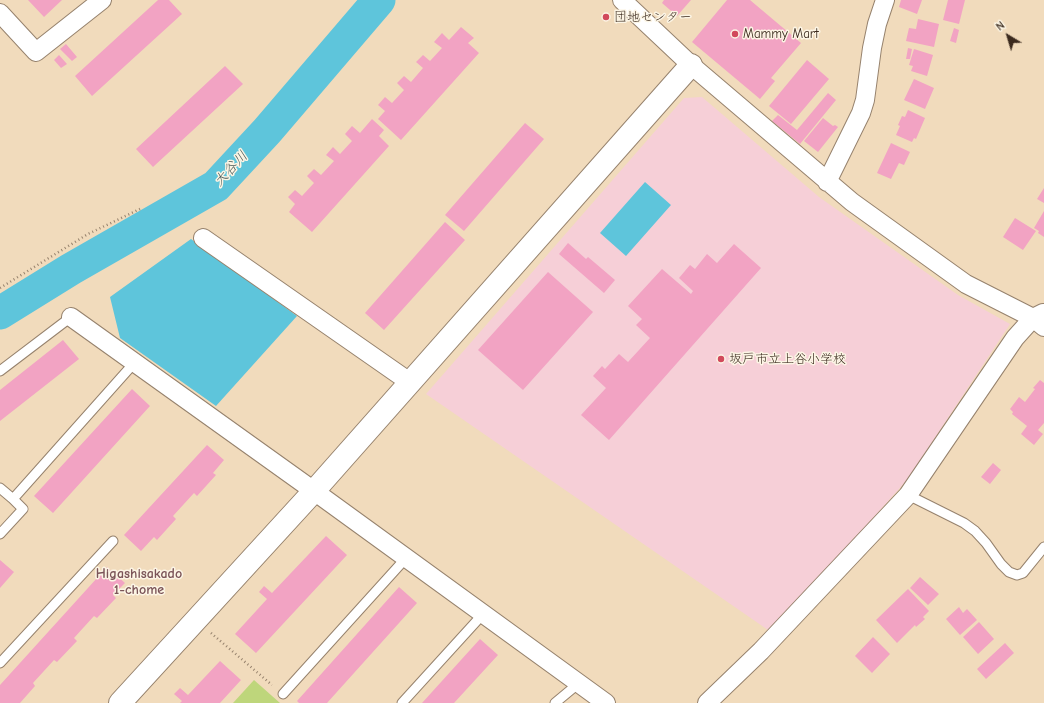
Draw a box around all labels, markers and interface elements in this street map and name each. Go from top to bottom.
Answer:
place label: 団地センター [614,9,692,25]
marker: 団地センター [601,12,611,22]
north arrow [988,16,1028,56]
text: N [993,19,1007,33]
place label: Mammy Mart [743,26,819,42]
marker: Mammy Mart [730,29,740,39]
water label: 大谷川 [211,148,251,190]
place label: 坂戸市立上谷小学校 [729,351,846,367]
marker: 坂戸市立上谷小学校 [716,354,726,364]
district label: Higashisakado 1-chome [96,566,182,598]

